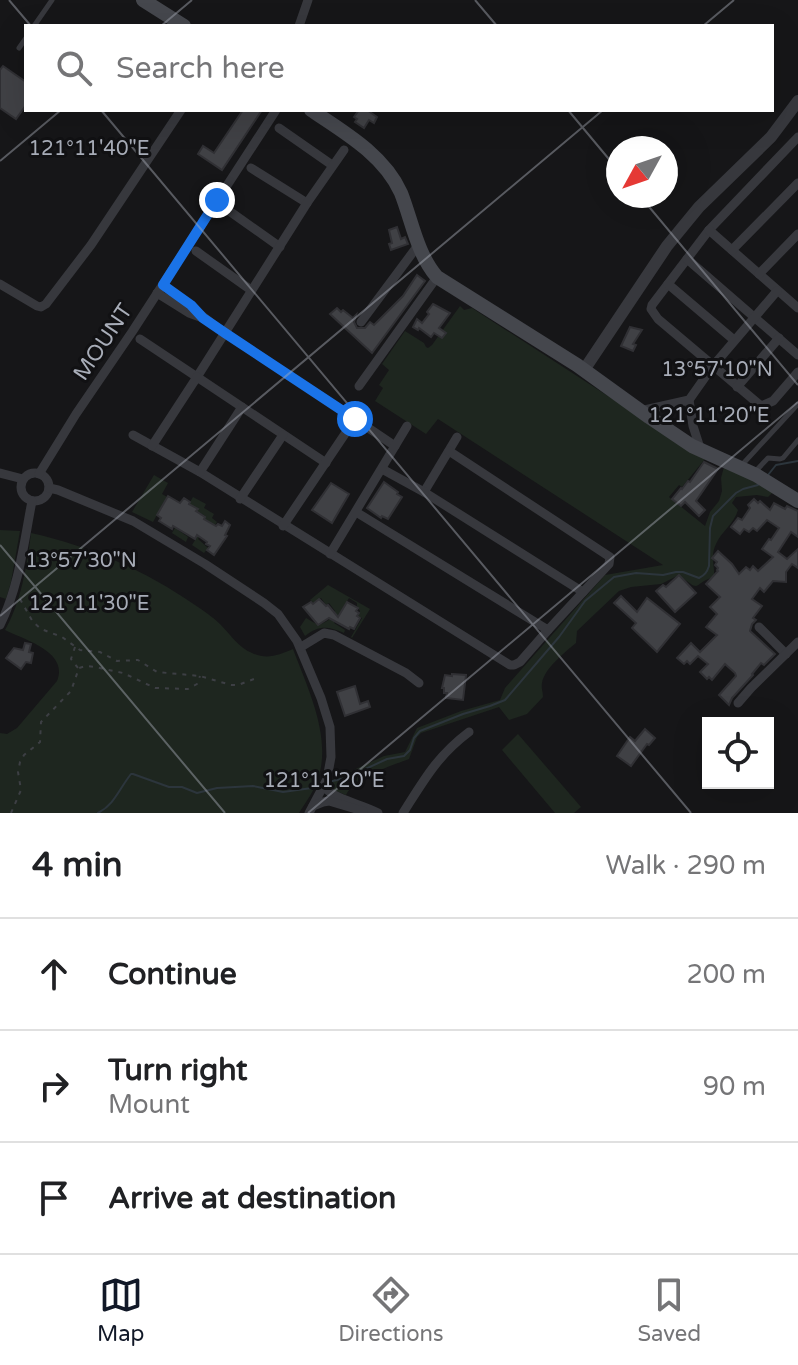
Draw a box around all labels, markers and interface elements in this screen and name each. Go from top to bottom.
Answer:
search box [24,24,774,112]
icon: search [52,46,96,90]
text: Search here [116,50,285,87]
north arrow [606,136,678,208]
text: 121°11'40"E [29,137,149,161]
route end [199,182,235,218]
street label: MOUNT [68,298,138,385]
text: 13°57'10"N [661,358,773,382]
route start [337,401,373,437]
text: 121°11'20"E [649,404,769,428]
text: 13°57'30"N [25,549,137,573]
text: 121°11'30"E [29,592,149,616]
map controls [702,717,774,789]
button: locate [702,717,774,789]
text: 121°11'20"E [264,769,384,793]
text: 4 min [32,845,123,886]
text: Walk · 290 m [606,850,766,881]
icon: ahead [32,952,76,996]
text: Continue [108,956,237,993]
text: 200 m [686,959,766,990]
text: Turn right [108,1052,248,1089]
icon: right [32,1064,76,1108]
text: 90 m [703,1071,766,1102]
text: Mount [108,1089,190,1120]
icon: arrive [32,1176,76,1220]
text: Arrive at destination [108,1180,396,1217]
tab: Map [97,1273,144,1347]
tab: Directions [338,1273,444,1347]
tab: Saved [637,1273,701,1347]

